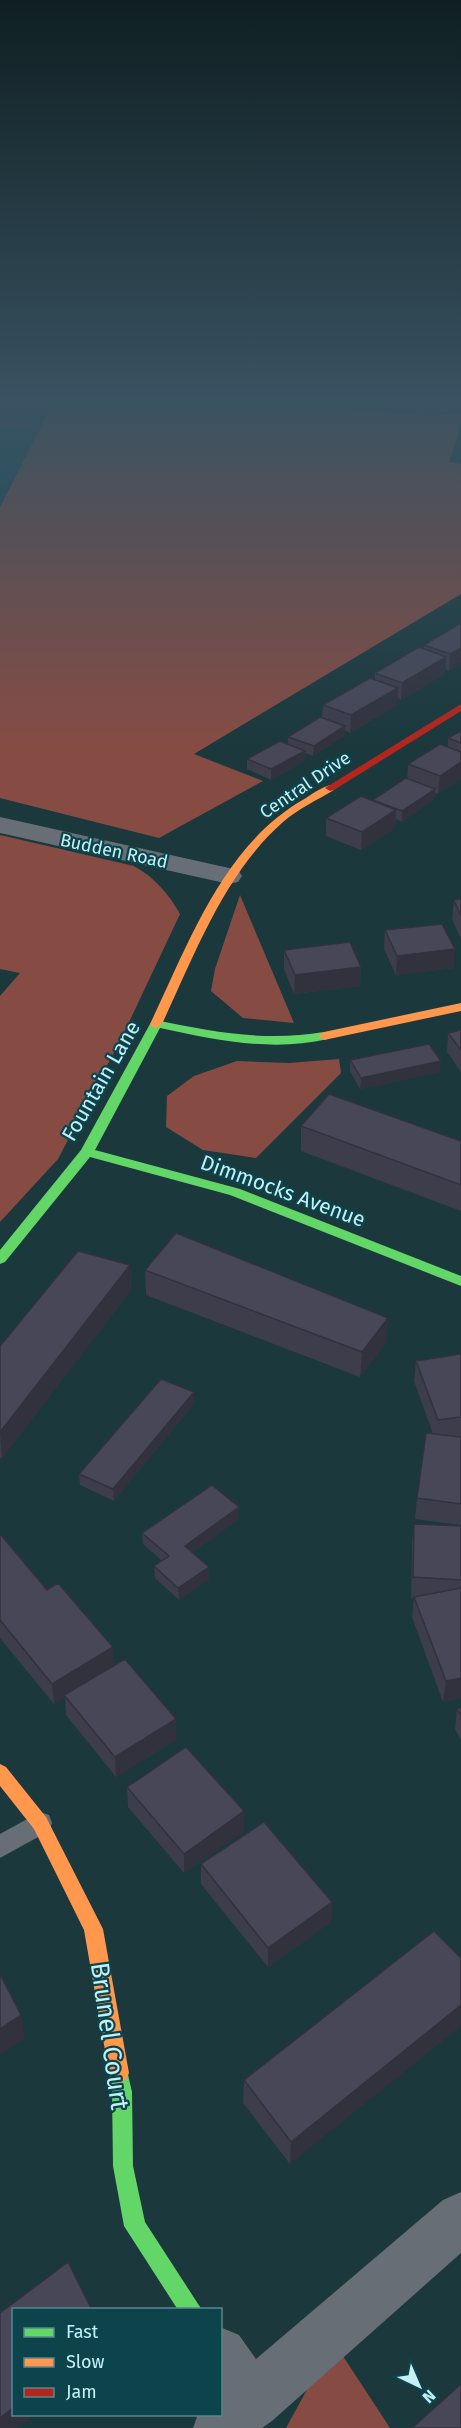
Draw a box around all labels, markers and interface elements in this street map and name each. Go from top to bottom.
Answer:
street label: Central Drive [255,747,355,823]
street label: Budden Road [58,829,170,873]
street label: Fountain Lane [56,1016,146,1146]
street label: Dimmocks Avenue [197,1149,369,1233]
street label: Brunel Court [84,1960,135,2112]
legend [12,2308,222,2416]
text: Fast [66,2321,99,2343]
text: Slow [66,2351,105,2373]
north arrow [389,2356,449,2416]
text: Jam [66,2381,97,2403]
text: N [419,2386,439,2407]

